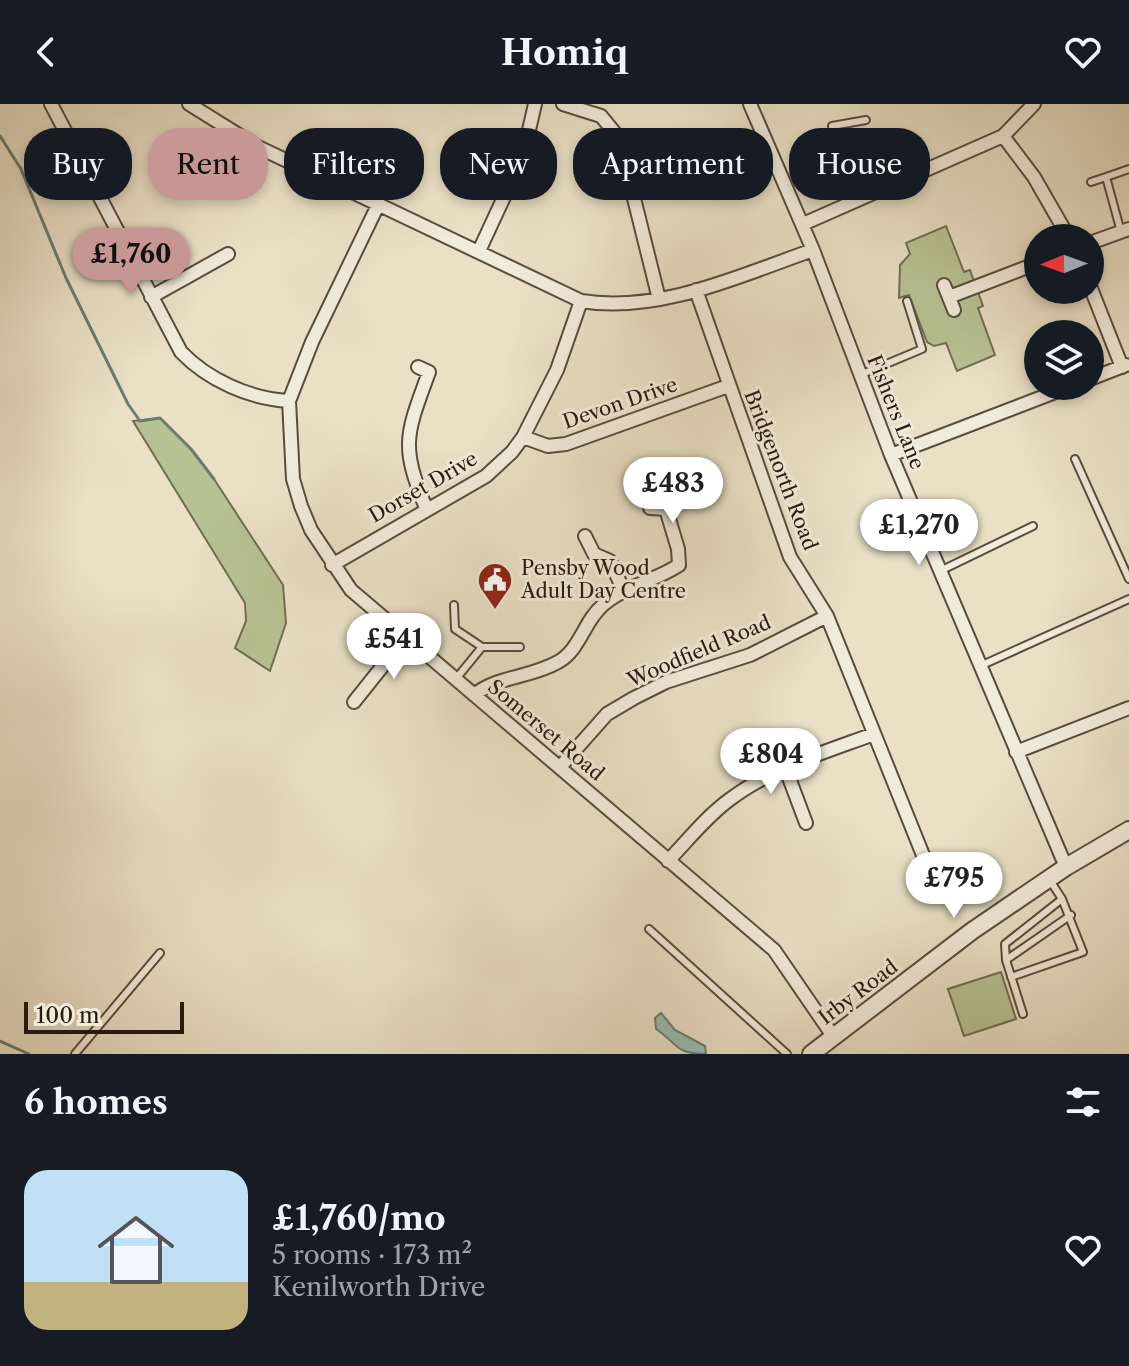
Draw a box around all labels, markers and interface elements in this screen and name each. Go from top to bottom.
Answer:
icon: back [24,30,68,74]
text: Homiq [501,30,628,74]
icon: heart [1061,30,1105,74]
chip: Buy [24,128,132,200]
chip: Rent [148,128,268,200]
chip: Filters [284,128,424,200]
chip: New [440,128,557,200]
chip: Apartment [573,128,773,200]
chip: House [789,128,930,200]
north arrow [1024,224,1104,304]
map controls [1024,224,1104,400]
pin: £1,760 [66,228,196,296]
text: £1,760 [90,238,172,270]
button: layers [1024,320,1104,400]
street label: Fishers Lane [862,351,930,473]
street label: Devon Drive [560,372,680,434]
street label: Bridgenorth Road [739,386,823,554]
street label: Dorset Drive [365,446,481,528]
pin: £483 [626,457,720,525]
text: £483 [641,467,705,499]
pin: £1,270 [854,499,984,567]
text: £1,270 [878,509,960,541]
place label: Pensby Wood Adult Day Centre [520,556,686,603]
public building icon: Pensby Wood Adult Day Centre [476,561,514,611]
street label: Woodfield Road [623,610,774,692]
pin: £541 [347,613,441,681]
text: £541 [365,623,423,655]
street label: Somerset Road [483,674,609,786]
pin: £804 [724,728,818,796]
text: £804 [738,738,804,770]
pin: £795 [907,852,1001,920]
text: £795 [924,862,984,894]
street label: Irby Road [814,954,902,1030]
scale bar [24,998,184,1034]
text: 100 m [36,1002,99,1029]
icon: filters [1061,1080,1105,1124]
text: 6 homes [24,1081,168,1123]
text: £1,760/mo [272,1197,446,1239]
icon: home [88,1202,184,1298]
icon: heart [1061,1228,1105,1272]
text: 5 rooms · 173 m² [272,1239,472,1271]
text: Kenilworth Drive [272,1271,485,1303]

